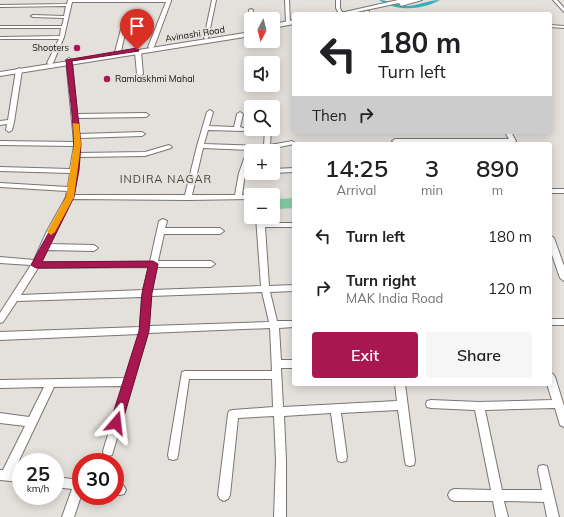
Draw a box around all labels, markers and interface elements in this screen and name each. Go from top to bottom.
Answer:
pin [120,9,154,50]
north arrow [244,12,280,48]
map controls [244,12,280,224]
icon: arrive [126,15,148,37]
street label: Avinashi Road [164,23,226,44]
text: 180 m [378,25,461,60]
icon: left [312,28,364,80]
place label: Shooters [32,42,69,53]
marker: Shooters [72,43,82,53]
button: sound [244,56,280,92]
text: Turn left [378,60,446,83]
place label: Ramlaskhmi Mahal [115,73,195,84]
marker: Ramlaskhmi Mahal [102,74,112,84]
button: search [244,100,280,136]
icon: right [355,104,377,126]
text: Then [312,106,347,125]
button: + [244,144,280,180]
text: 14:25 [325,153,388,183]
text: 3 [425,153,439,183]
text: 890 [476,153,519,183]
district label: INDIRA NAGAR [120,172,212,186]
text: Arrival [337,182,376,198]
text: min [421,182,443,198]
text: m [492,182,503,198]
button: − [244,188,280,224]
icon: left [312,225,334,247]
text: Turn left [346,227,405,246]
text: 180 m [488,227,532,246]
text: Turn right [346,271,416,290]
icon: right [312,277,334,299]
text: 120 m [488,279,532,298]
text: MAK India Road [346,290,443,306]
button: Exit [312,332,418,378]
button: Share [426,332,532,378]
position arrow [95,402,137,444]
speed limit sign: 30 [72,453,124,505]
text: 25 [26,461,50,486]
text: km/h [27,482,49,495]

